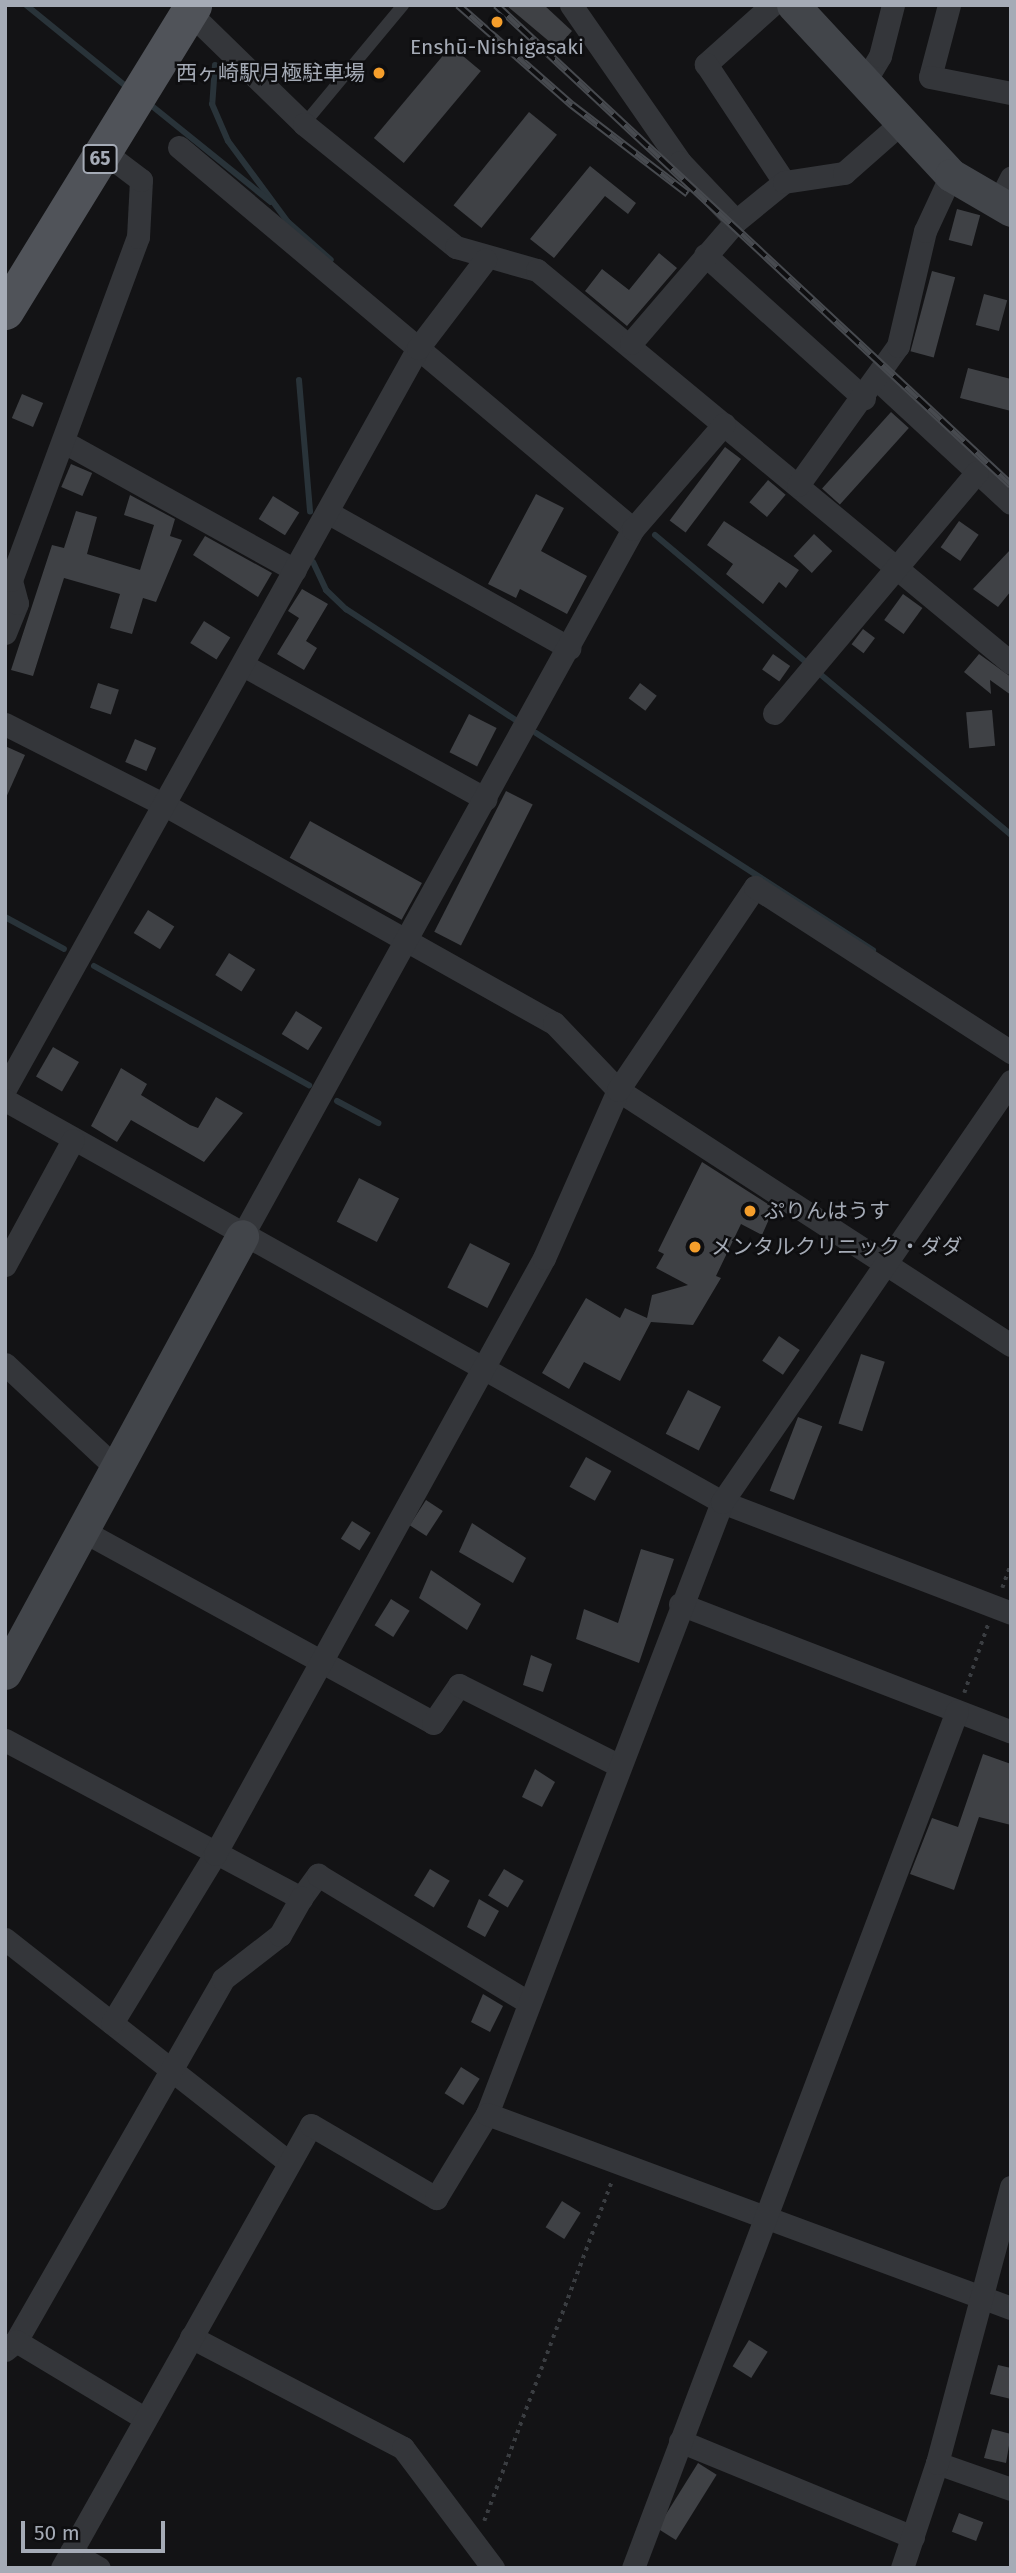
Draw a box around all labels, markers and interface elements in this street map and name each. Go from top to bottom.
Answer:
marker: Enshū-Nishigasaki [487,12,507,32]
place label: Enshū-Nishigasaki [410,34,584,60]
place label: 西ヶ崎駅月極駐車場 [176,60,365,86]
marker: 西ヶ崎駅月極駐車場 [371,65,387,81]
road number: 65 [82,144,118,174]
place label: ぷりんはうす [764,1198,890,1224]
marker: ぷりんはうす [742,1203,758,1219]
place label: メンタルクリニック・ダダ [711,1234,963,1260]
marker: メンタルクリニック・ダダ [685,1237,705,1257]
scale bar [24,2506,168,2550]
text: 50 m [34,2520,80,2546]

